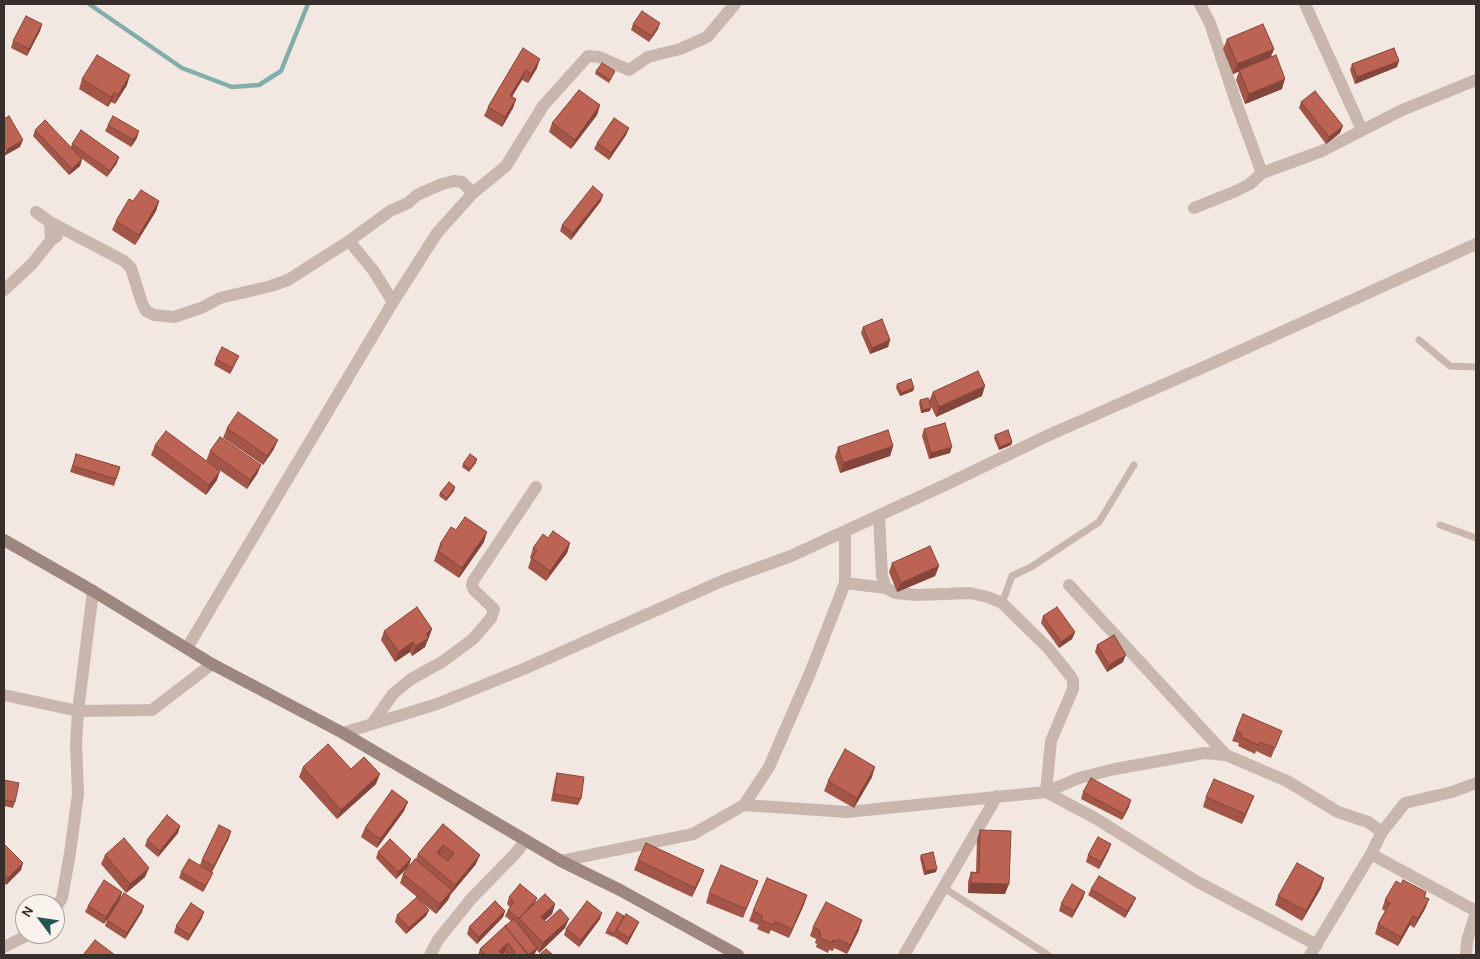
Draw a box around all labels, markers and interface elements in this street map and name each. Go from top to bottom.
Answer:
north arrow [15,894,65,944]
text: N [18,903,37,920]

